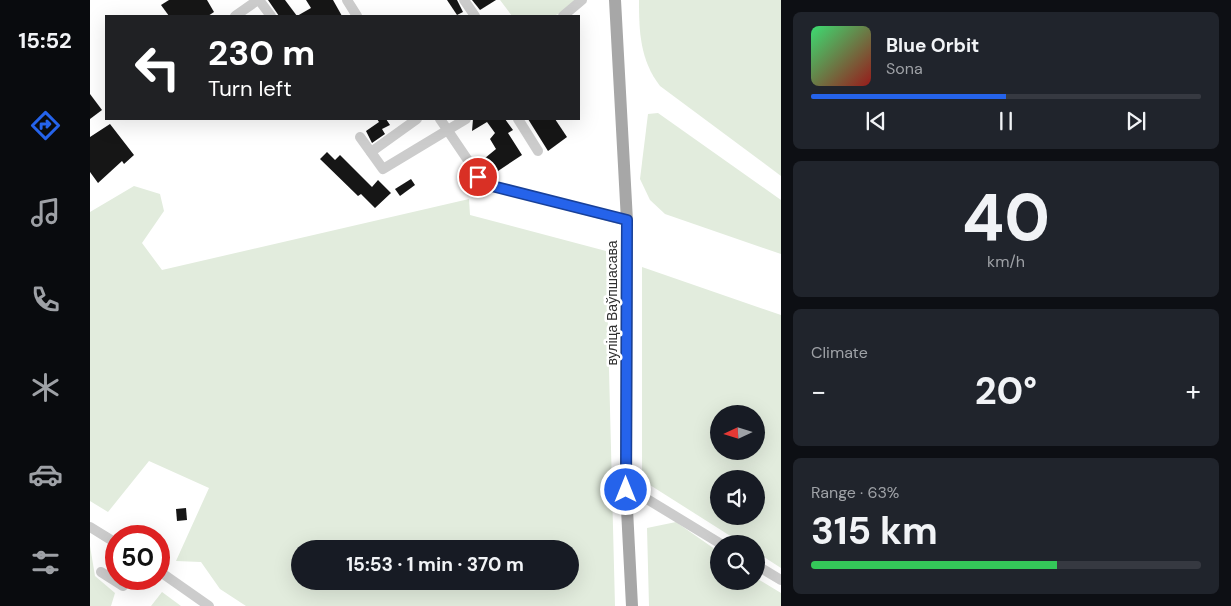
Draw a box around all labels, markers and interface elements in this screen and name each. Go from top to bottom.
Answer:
text: 15:52 [18,26,72,55]
text: 230 m [208,30,315,76]
text: Blue Orbit [886,33,979,58]
icon: left [125,35,190,100]
text: Sona [886,58,923,79]
text: Turn left [208,74,292,103]
icon: previous [862,107,890,135]
icon: pause [992,107,1020,135]
icon: next [1122,107,1150,135]
icon: directions [28,108,63,143]
pin [457,156,499,198]
icon: arrive [464,163,492,191]
text: 40 [962,176,1050,260]
icon: music [28,195,63,230]
street label: вуліца Ваўпшасава [603,240,621,366]
text: km/h [987,251,1025,272]
icon: phone [28,282,63,317]
text: Climate [811,342,868,363]
text: 20° [975,366,1037,416]
icon: climate [28,370,63,405]
text: − [811,373,826,410]
text: + [1186,373,1201,410]
north arrow [710,405,765,460]
map controls [710,405,765,590]
icon: car [28,457,63,492]
position arrow [599,463,651,515]
button: sound [710,470,765,525]
text: Range · 63% [811,482,899,503]
text: 315 km [811,506,938,556]
speed limit sign: 50 [105,525,170,590]
button: search [710,535,765,590]
icon: filters [28,545,63,580]
text: 15:53 · 1 min · 370 m [346,552,524,577]

